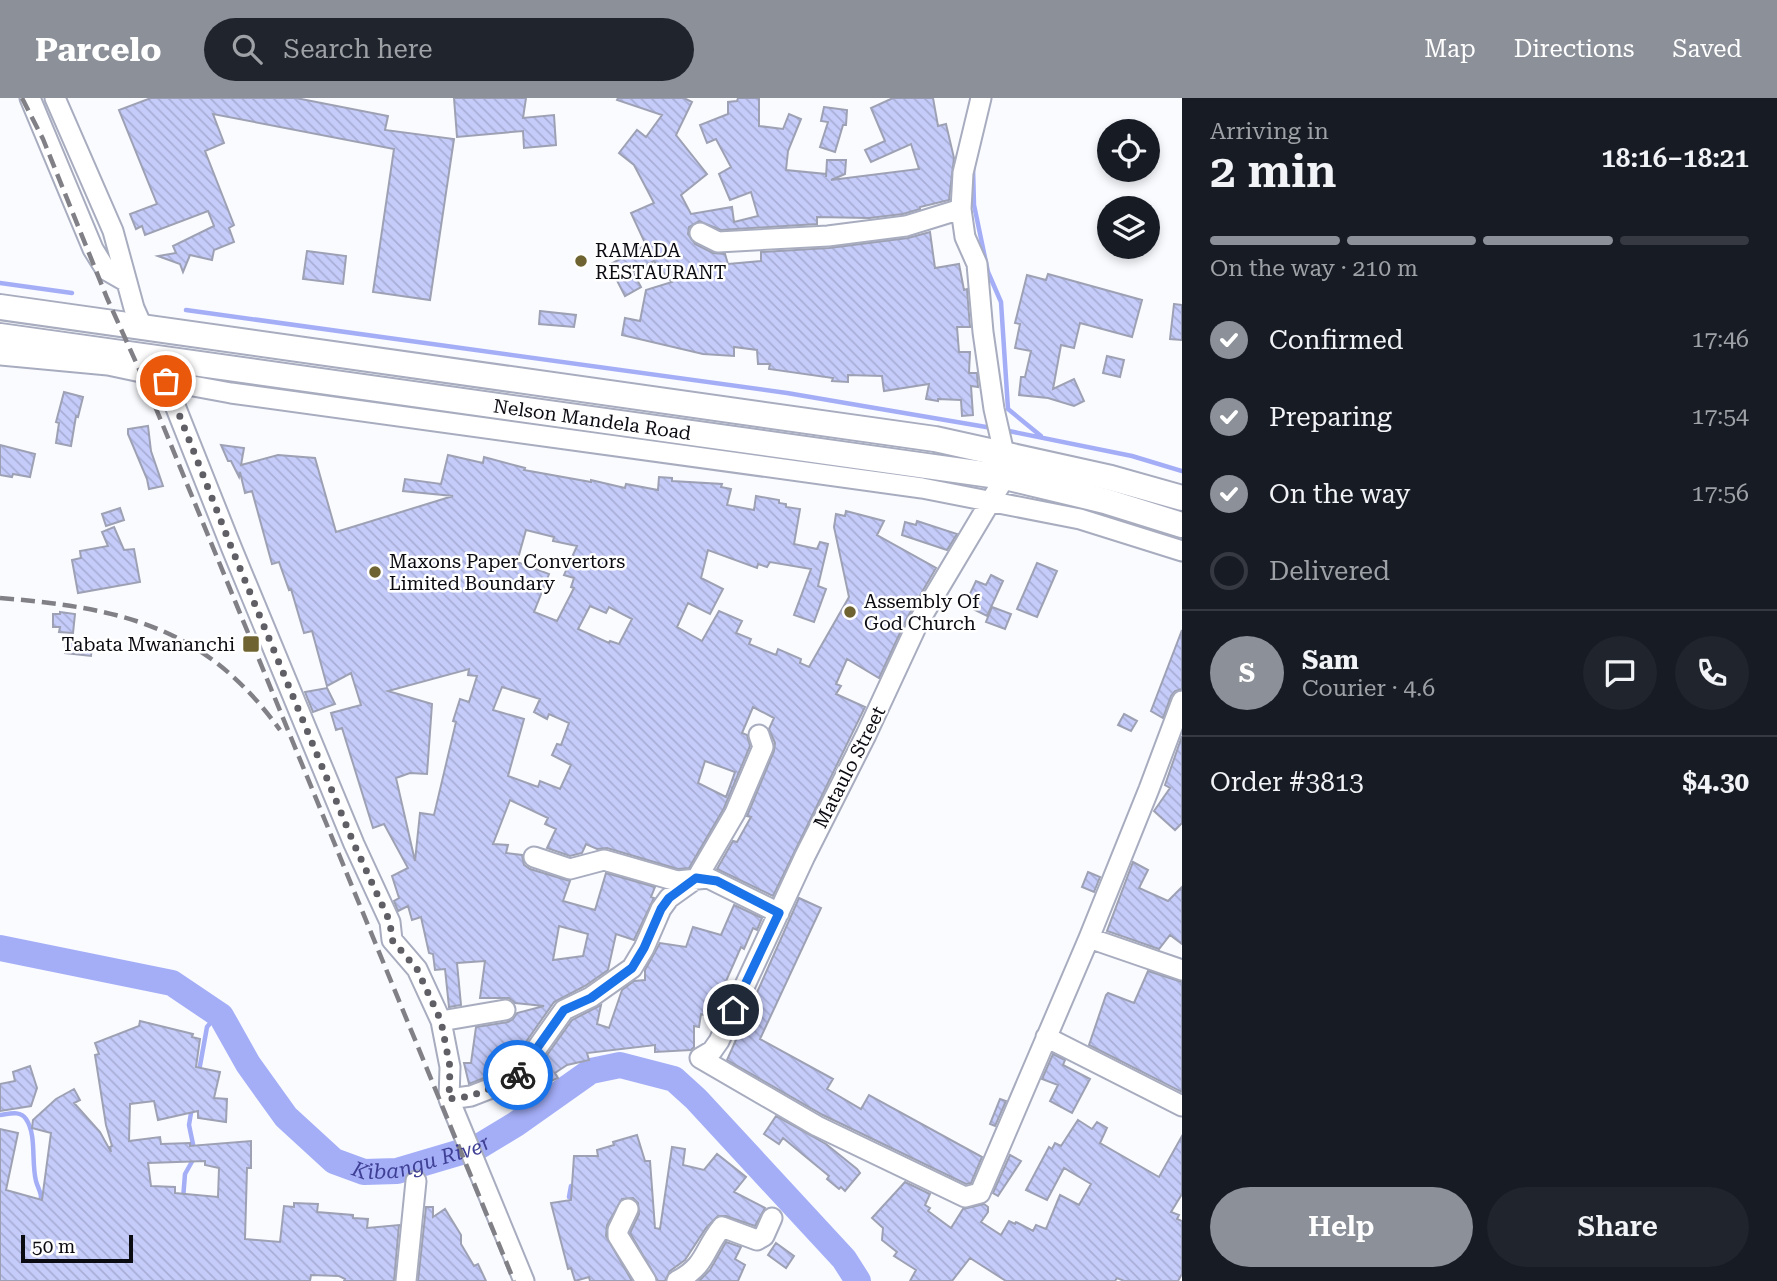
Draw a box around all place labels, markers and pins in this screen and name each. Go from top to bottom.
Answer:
place label: RAMADA RESTAURANT [595,239,727,284]
marker: RAMADA RESTAURANT [573,253,589,269]
pin [136,351,196,411]
place label: Maxons Paper Convertors Limited Boundary [389,550,625,595]
marker: Maxons Paper Convertors Limited Boundary [367,564,383,580]
place label: Assembly Of God Church [864,590,980,635]
marker: Assembly Of God Church [842,604,858,620]
place label: Tabata Mwananchi [61,633,235,656]
marker: Tabata Mwananchi [241,634,261,654]
pin [703,980,763,1040]

